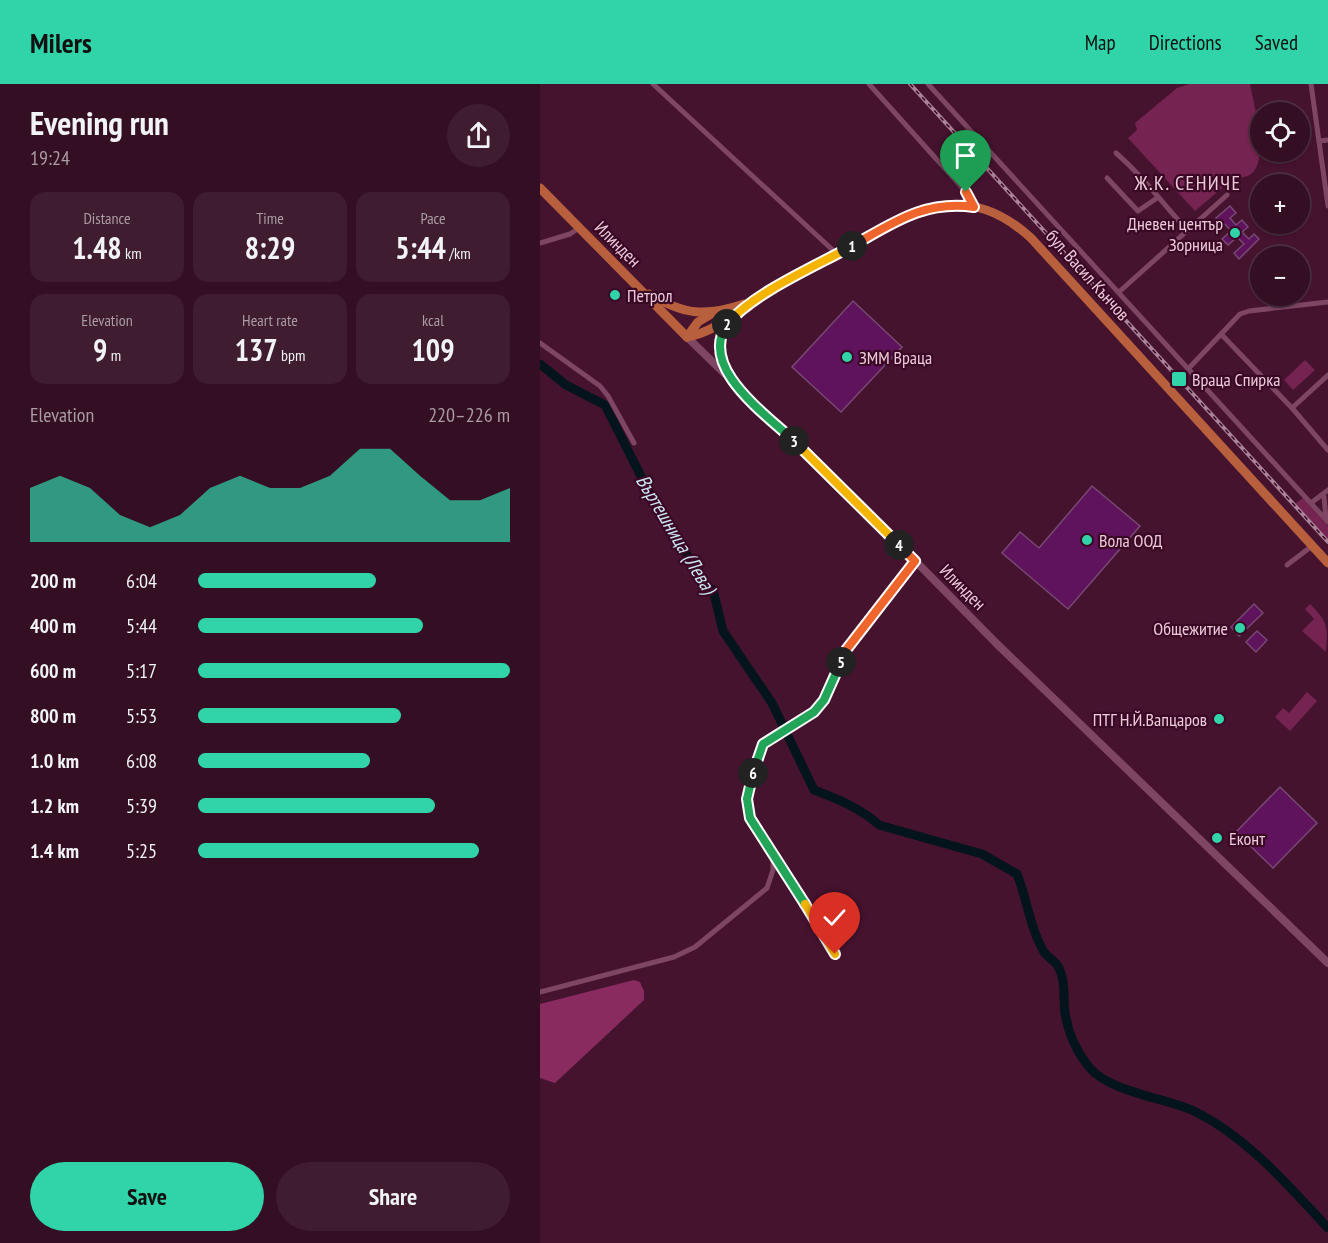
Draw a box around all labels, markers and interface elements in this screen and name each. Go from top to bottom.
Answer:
text: Milers [30,24,92,61]
text: Map [1085,29,1116,56]
text: Directions [1149,29,1222,56]
text: Saved [1255,29,1298,56]
text: Evening run [30,101,169,144]
map controls [1250,102,1310,306]
button: locate [1250,102,1310,162]
button: share [447,104,510,167]
pin [940,130,991,192]
icon: arrive [949,139,982,172]
text: 19:24 [30,145,70,171]
district label: Ж.К. СЕНИЧЕ [1133,170,1242,196]
button: + [1250,174,1310,234]
text: Distance [83,208,131,228]
text: Time [256,208,284,228]
text: Pace [420,208,446,228]
place label: Дневен център Зорница [1127,212,1223,256]
street label: Илинден [590,216,646,272]
street label: бул. Васил Кънчов [1041,225,1135,325]
marker: Дневен център Зорница [1228,226,1242,240]
text: 1.48 [72,228,122,267]
text: 8:29 [245,228,295,267]
text: 5:44 [395,228,446,267]
pin: 1 [837,231,867,261]
text: 1 [848,236,856,256]
text: km [122,243,142,263]
text: /km [446,243,471,263]
button: − [1250,246,1310,306]
place label: Петрол [627,284,673,307]
marker: Петрол [608,288,622,302]
pin: 2 [712,309,742,339]
text: Elevation [81,310,133,330]
text: Heart rate [242,310,298,330]
text: kcal [422,310,444,330]
text: 2 [723,314,731,334]
text: 9 [93,330,107,369]
text: 137 [235,330,278,369]
text: 109 [411,330,455,369]
text: m [107,345,121,365]
text: bpm [278,345,305,365]
place label: ЗММ Враца [859,346,932,369]
marker: ЗММ Враца [840,350,854,364]
place label: Враца Спирка [1192,368,1280,391]
marker: Враца Спирка [1170,370,1188,388]
text: Elevation [30,402,94,428]
text: 220–226 m [428,402,510,428]
pin: 3 [779,426,809,456]
text: 3 [790,431,798,451]
water label: Въртешница (Лева) [630,470,723,600]
place label: Вола ООД [1099,529,1163,552]
pin: 4 [884,530,914,560]
marker: Вола ООД [1080,533,1094,547]
text: 4 [895,535,903,555]
street label: Илинден [935,559,991,615]
text: 200 m [30,568,76,594]
text: 6:04 [126,568,157,594]
text: 400 m [30,613,76,639]
text: 5:44 [126,613,157,639]
place label: Общежитие [1153,617,1228,640]
marker: Общежитие [1233,621,1247,635]
pin: 5 [826,647,856,677]
text: 5 [837,652,845,672]
text: 600 m [30,658,76,684]
text: 5:17 [126,658,157,684]
text: 800 m [30,703,76,729]
text: 5:53 [126,703,157,729]
place label: ПТГ Н.Й.Вапцаров [1093,708,1207,731]
marker: ПТГ Н.Й.Вапцаров [1212,712,1226,726]
text: 1.0 km [30,748,79,774]
text: 6:08 [126,748,157,774]
pin: 6 [738,758,768,788]
text: 6 [749,763,757,783]
text: 1.2 km [30,793,79,819]
text: 5:39 [126,793,157,819]
place label: Еконт [1229,827,1265,850]
marker: Еконт [1210,831,1224,845]
text: 1.4 km [30,838,79,864]
text: 5:25 [126,838,157,864]
pin [809,892,860,954]
icon: check [818,901,851,934]
button: Save [30,1162,264,1231]
button: Share [276,1162,510,1231]

